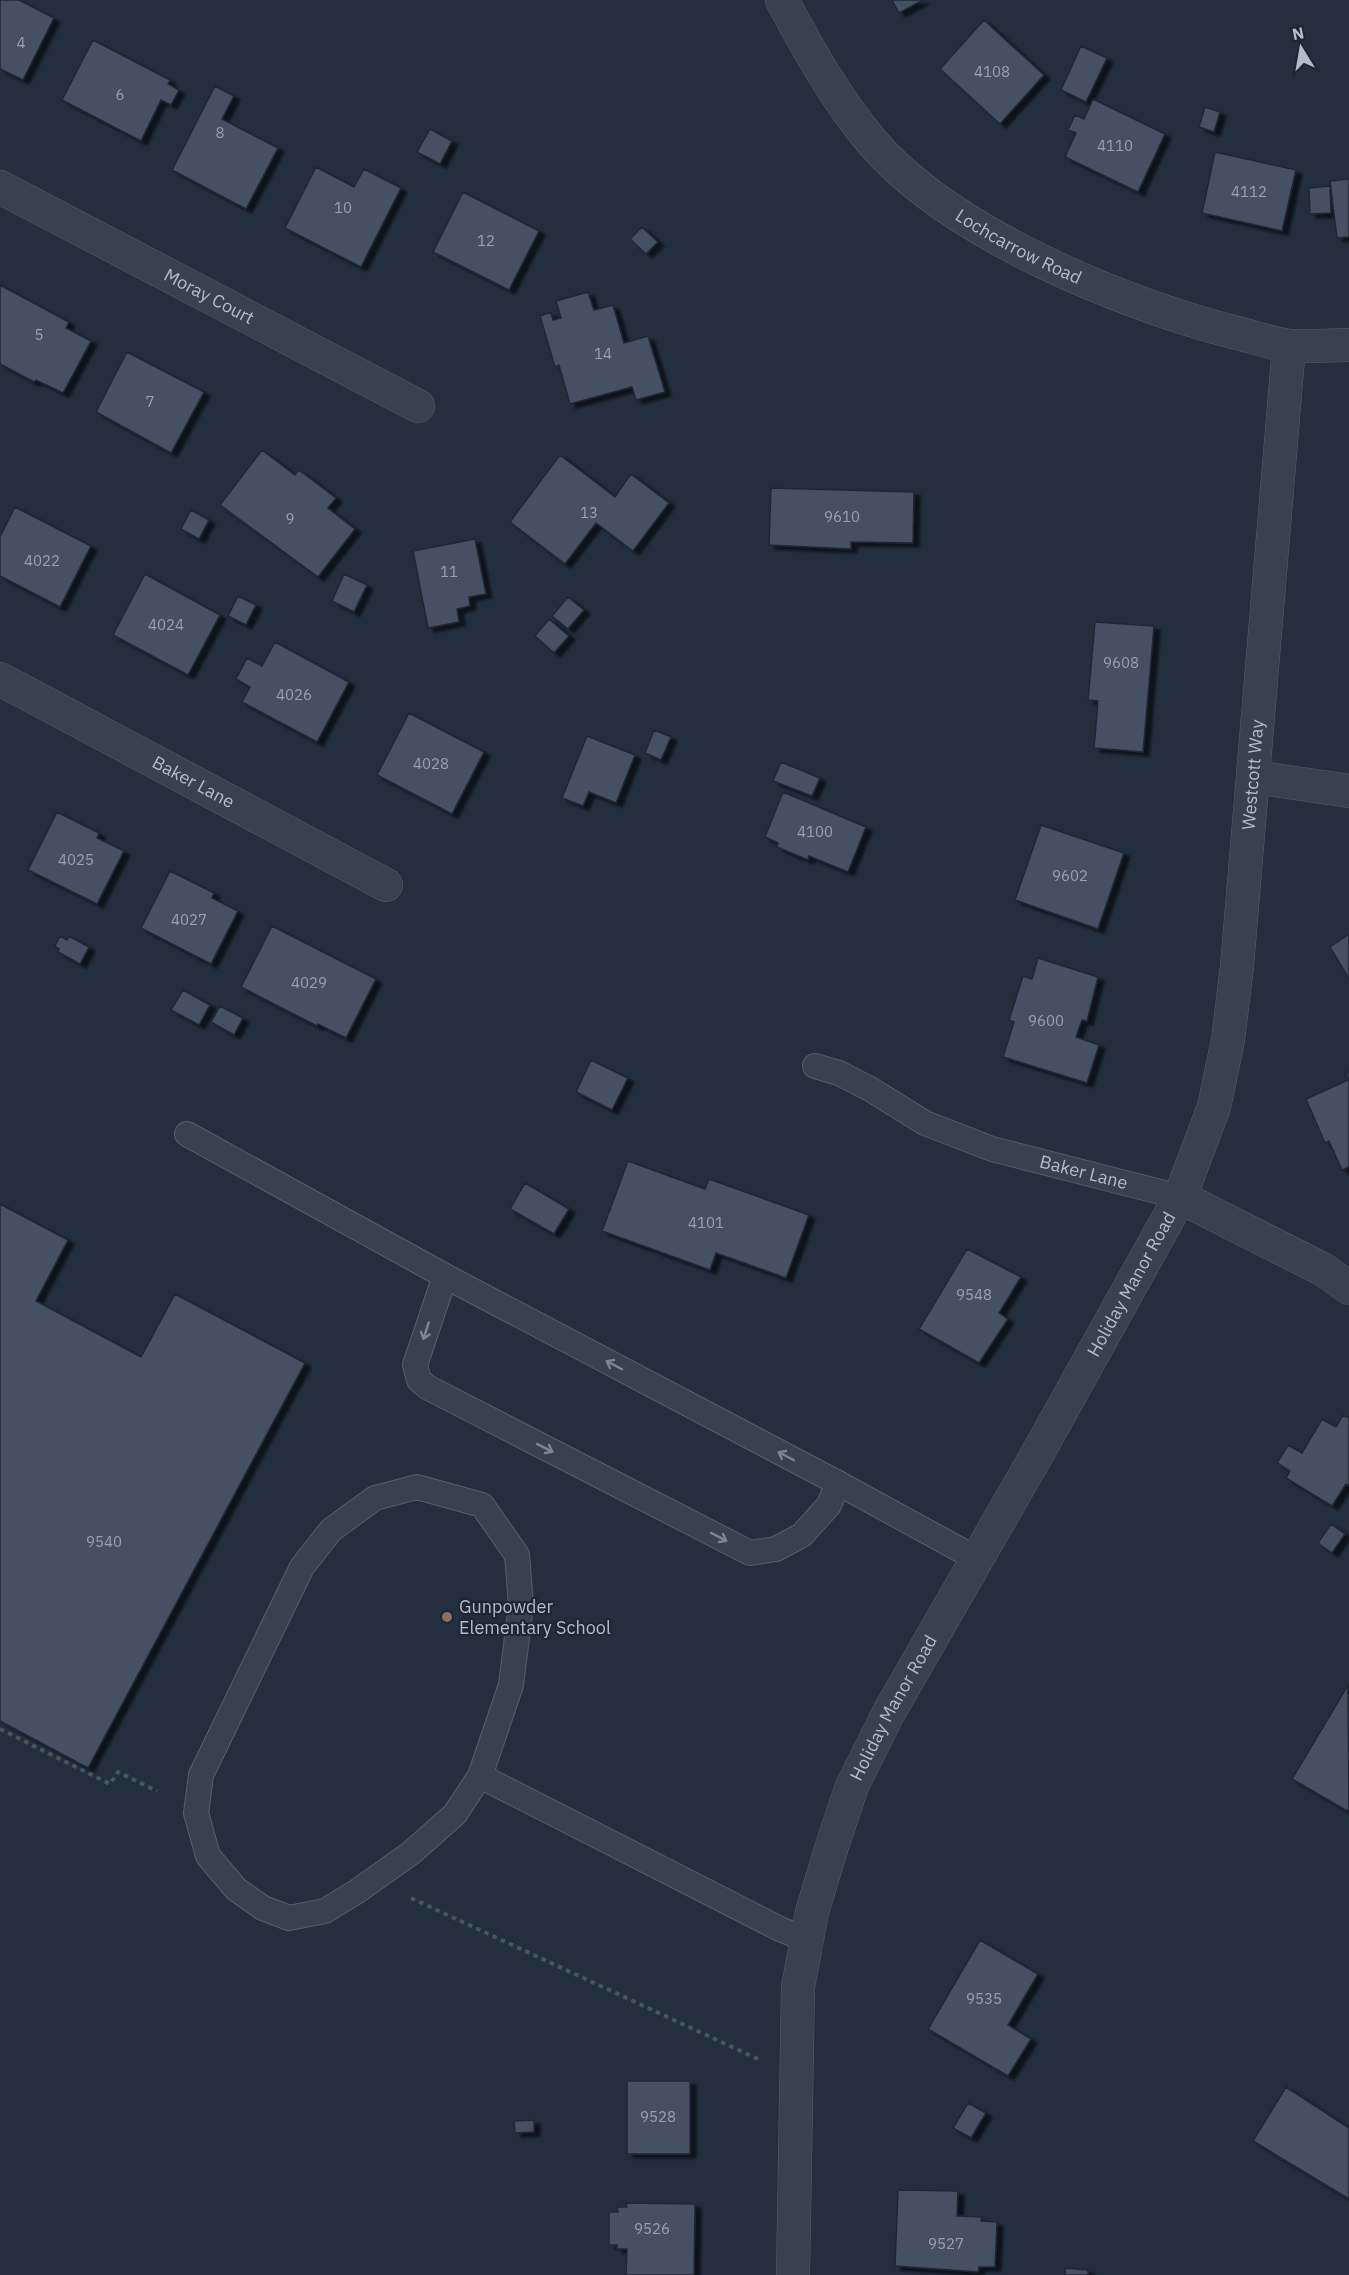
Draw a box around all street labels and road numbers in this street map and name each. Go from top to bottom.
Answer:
street label: Lochcarrow Road [951,204,1085,289]
street label: Moray Court [160,263,258,329]
street label: Westcott Way [1236,719,1269,831]
street label: Baker Lane [148,750,239,813]
street label: Baker Lane [1037,1150,1130,1194]
street label: Holiday Manor Road [1082,1207,1181,1361]
street label: Holiday Manor Road [845,1631,942,1784]

